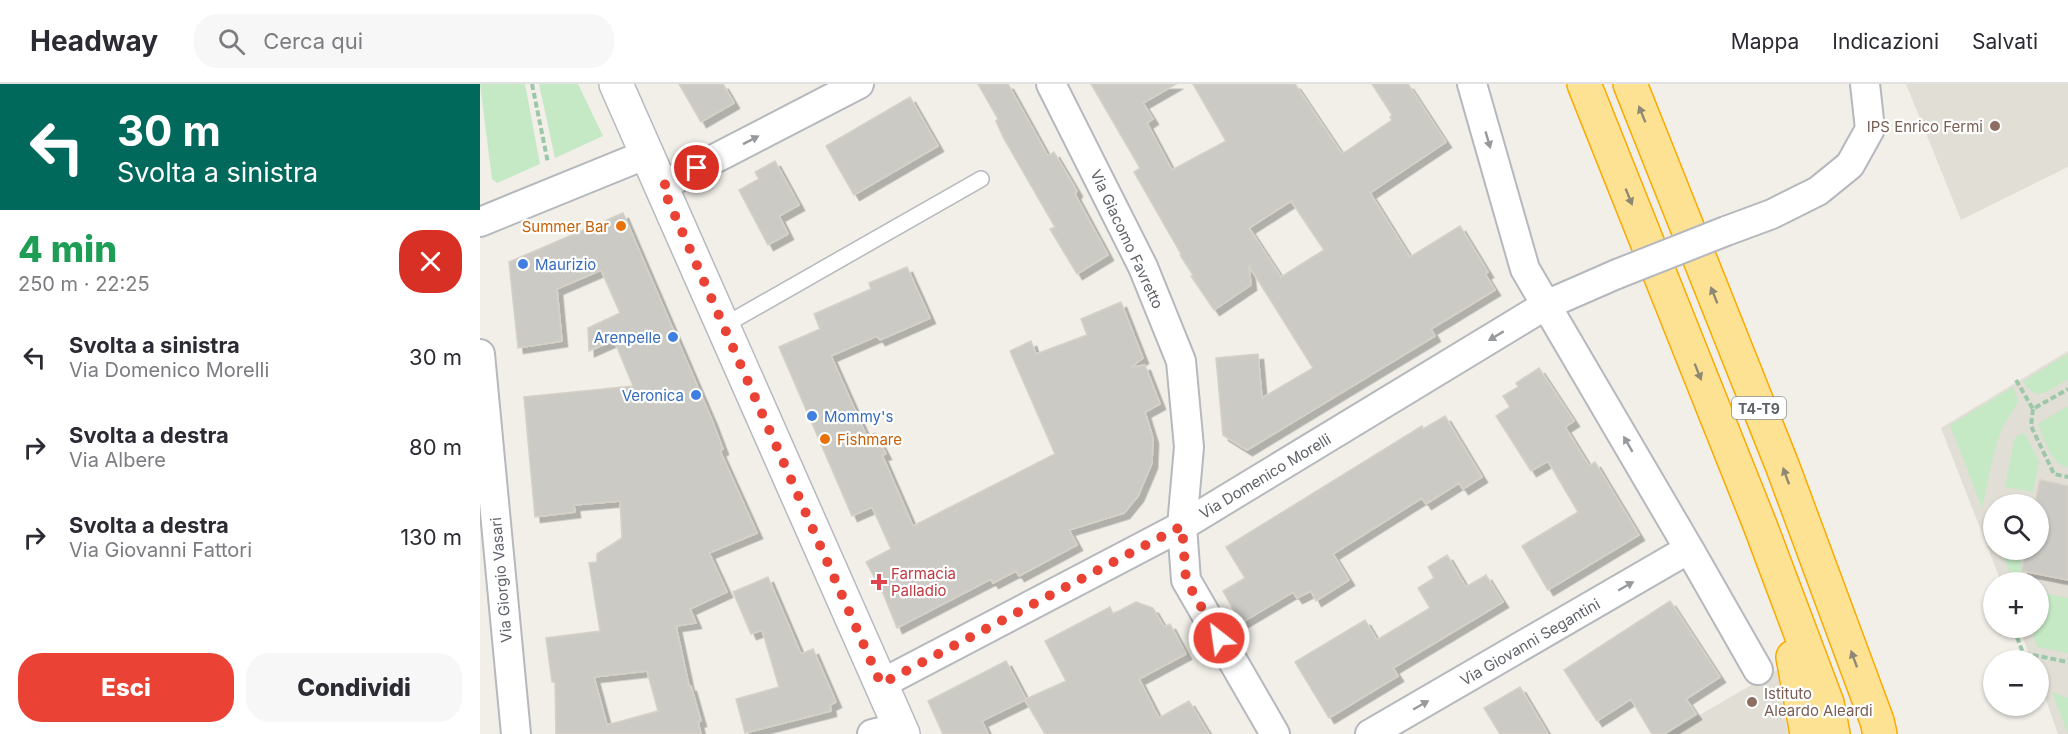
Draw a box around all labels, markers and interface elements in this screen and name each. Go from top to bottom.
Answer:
search box [194,14,614,68]
text: Headway [30,24,158,58]
icon: search [215,25,248,58]
text: Cerca qui [263,28,363,54]
text: Mappa [1731,29,1799,54]
text: Indicazioni [1832,29,1939,54]
text: Salvati [1972,29,2038,54]
one-way arrow [1637,104,1647,122]
text: 30 m [117,105,221,156]
icon: left [18,108,96,186]
place label: IPS Enrico Fermi [1867,117,1983,136]
marker: IPS Enrico Fermi [1988,119,2002,133]
one-way arrow [1484,131,1493,149]
one-way arrow [743,135,760,145]
pin [671,142,722,193]
icon: arrive [680,151,713,184]
text: Svolta a sinistra [117,156,318,189]
street label: Via Giacomo Favretto [1086,166,1168,312]
one-way arrow [1624,188,1634,206]
place label: Summer Bar [522,217,609,236]
marker: Summer Bar [614,219,628,233]
text: 4 min [18,227,117,271]
button: close [399,230,462,293]
place label: Maurizio [535,255,596,274]
marker: Maurizio [516,257,530,271]
text: 250 m · 22:25 [18,272,150,296]
one-way arrow [1709,286,1718,304]
place label: Arenpelle [594,328,661,347]
marker: Arenpelle [666,330,680,344]
one-way arrow [1488,330,1504,341]
text: Svolta a sinistra [69,332,240,358]
icon: left [18,341,51,374]
text: 30 m [409,344,462,370]
text: Via Domenico Morelli [69,358,269,382]
one-way arrow [1694,363,1703,381]
place label: Veronica [622,386,684,405]
marker: Veronica [689,388,703,402]
road number: T4-T9 [1732,397,1786,419]
place label: Mommy's [824,407,894,426]
marker: Mommy's [805,409,819,423]
text: Svolta a destra [69,422,229,448]
street label: Via Domenico Morelli [1196,429,1334,523]
place label: Fishmare [837,430,902,449]
icon: right [18,431,51,464]
marker: Fishmare [818,432,832,446]
text: 80 m [409,434,462,460]
one-way arrow [1623,436,1633,453]
text: Via Albere [69,448,166,472]
one-way arrow [1780,467,1790,485]
map controls [1983,494,2049,716]
button: search [1983,494,2049,560]
text: Svolta a destra [69,512,229,538]
street label: Via Giorgio Vasari [486,517,516,643]
icon: right [18,521,51,554]
text: 130 m [400,524,462,550]
text: Via Giovanni Fattori [69,538,252,562]
place label: Farmacia Palladio [891,564,956,600]
button: + [1983,572,2049,638]
marker: Farmacia Palladio [872,575,886,589]
one-way arrow [1618,581,1635,591]
street label: Via Giovanni Segantini [1457,594,1603,690]
position arrow [1187,606,1251,670]
one-way arrow [1848,650,1858,668]
button: − [1983,650,2049,716]
button: Esci [18,653,234,722]
button: Condividi [246,653,462,722]
place label: Istituto Aleardo Aleardi [1764,684,1873,720]
marker: Istituto Aleardo Aleardi [1745,695,1759,709]
one-way arrow [1413,699,1429,710]

